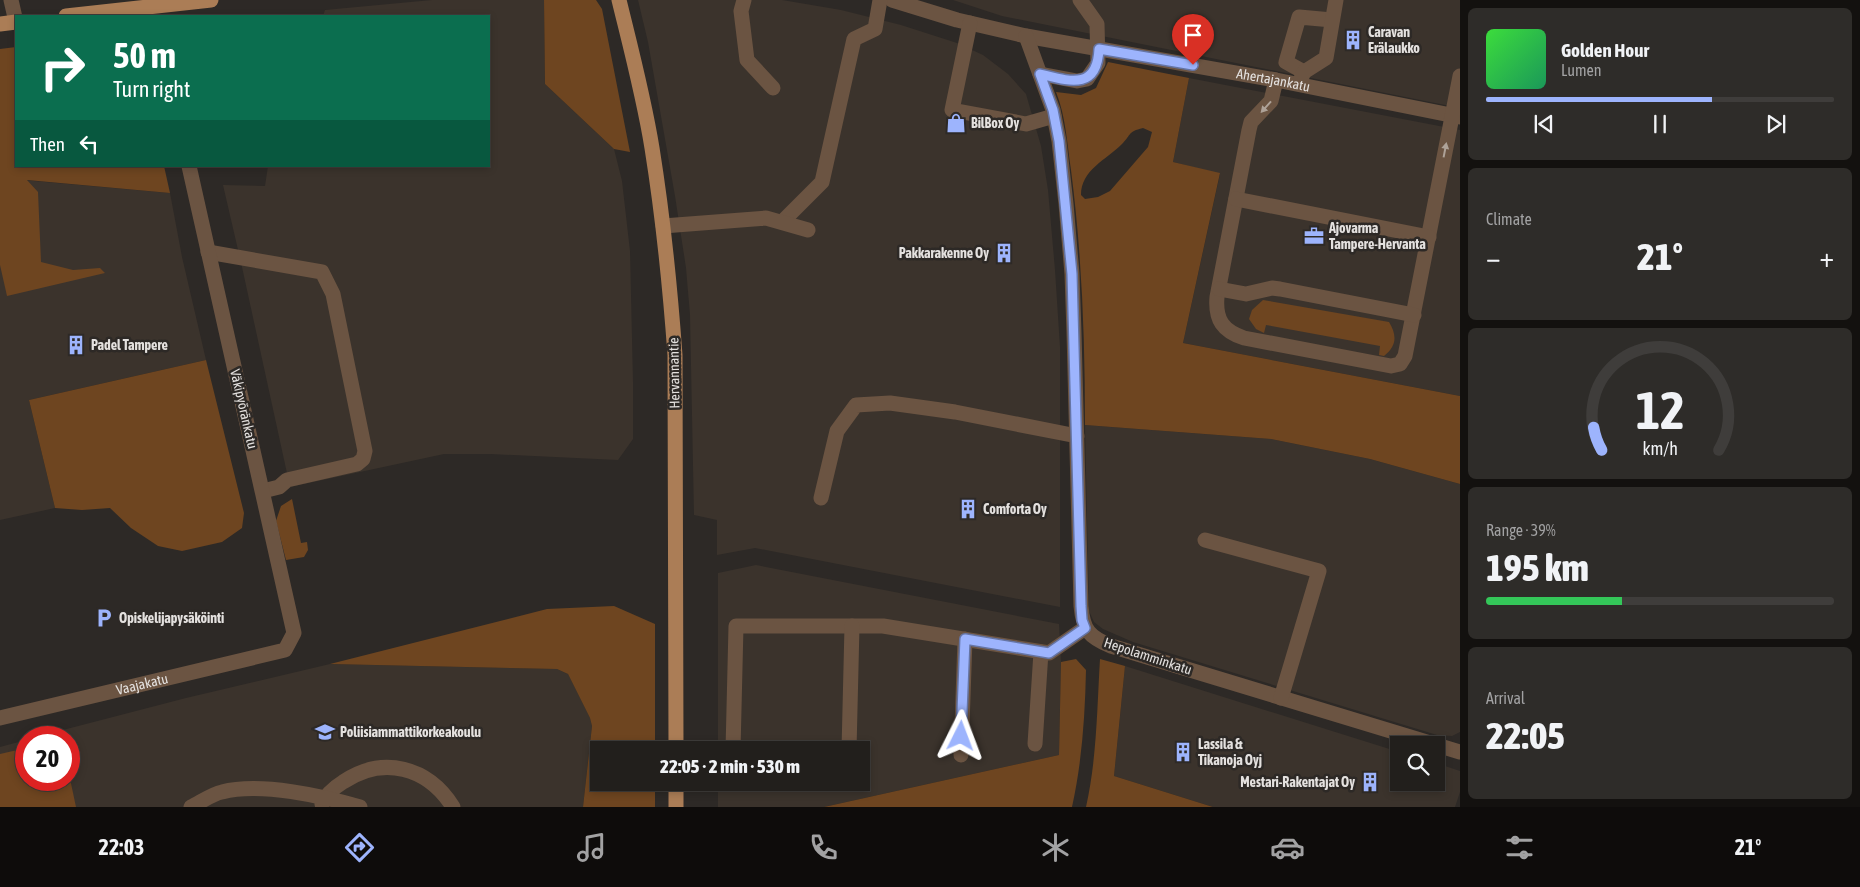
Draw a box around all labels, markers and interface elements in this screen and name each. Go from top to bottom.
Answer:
pin [1172,14,1214,65]
icon: arrive [1179,21,1207,49]
place label: Caravan Erälaukko [1368,24,1420,56]
building icon: Caravan Erälaukko [1342,29,1364,51]
icon: right [30,35,95,100]
text: 50 m [113,35,176,75]
text: Golden Hour [1561,39,1649,61]
text: Lumen [1561,61,1601,79]
street label: Ahertajankatu [1235,65,1312,95]
text: Turn right [113,76,190,102]
one-way arrow [1260,100,1271,113]
icon: previous [1530,110,1558,138]
icon: pause [1646,110,1674,138]
icon: next [1762,110,1790,138]
shop icon: BilBox Oy [945,112,967,134]
place label: BilBox Oy [971,115,1019,131]
icon: left [75,130,103,158]
text: Then [30,133,65,155]
one-way arrow [1442,142,1450,158]
text: Climate [1486,210,1532,228]
place label: Ajovarma Tampere-Hervanta [1328,220,1426,252]
office icon: Ajovarma Tampere-Hervanta [1303,225,1325,247]
text: 21° [1637,235,1683,278]
text: − [1486,241,1501,273]
text: + [1819,241,1834,273]
building icon: Pakkarakenne Oy [993,242,1015,264]
place label: Pakkarakenne Oy [899,245,989,261]
building icon: Padel Tampere [65,334,87,356]
place label: Padel Tampere [91,337,168,353]
street label: Hervannantie [665,337,683,409]
street label: Väkipyöränkatu [227,368,261,450]
text: 12 [1636,380,1684,440]
text: km/h [1642,438,1678,459]
building icon: Comforta Oy [957,498,979,520]
place label: Comforta Oy [983,501,1047,517]
text: Range · 39% [1486,521,1556,539]
text: 195 km [1486,546,1589,589]
parking icon: Opiskelijapysäköinti [93,607,115,629]
place label: Opiskelijapysäköinti [119,610,224,626]
street label: Hepolamminkatu [1102,634,1194,678]
street label: Vaajakatu [115,670,170,698]
text: Arrival [1486,689,1525,707]
position arrow [934,709,986,761]
text: 22:05 [1486,714,1565,757]
school or university icon: Poliisiammattikorkeakoulu [314,721,336,743]
place label: Poliisiammattikorkeakoulu [340,724,481,740]
speed limit sign: 20 [15,726,80,791]
place label: Lassila & Tikanoja Oyj [1198,736,1262,768]
map controls [1390,736,1445,791]
button: search [1390,736,1445,791]
building icon: Lassila & Tikanoja Oyj [1172,741,1194,763]
text: 22:05 · 2 min · 530 m [660,755,800,777]
building icon: Mestari-Rakentajat Oy [1359,771,1381,793]
place label: Mestari-Rakentajat Oy [1240,774,1355,790]
icon: directions [342,830,377,865]
icon: music [574,830,609,865]
icon: phone [806,830,841,865]
icon: climate [1038,830,1073,865]
icon: car [1270,830,1305,865]
icon: filters [1502,830,1537,865]
text: 22:03 [99,834,144,860]
text: 21° [1735,834,1761,860]

